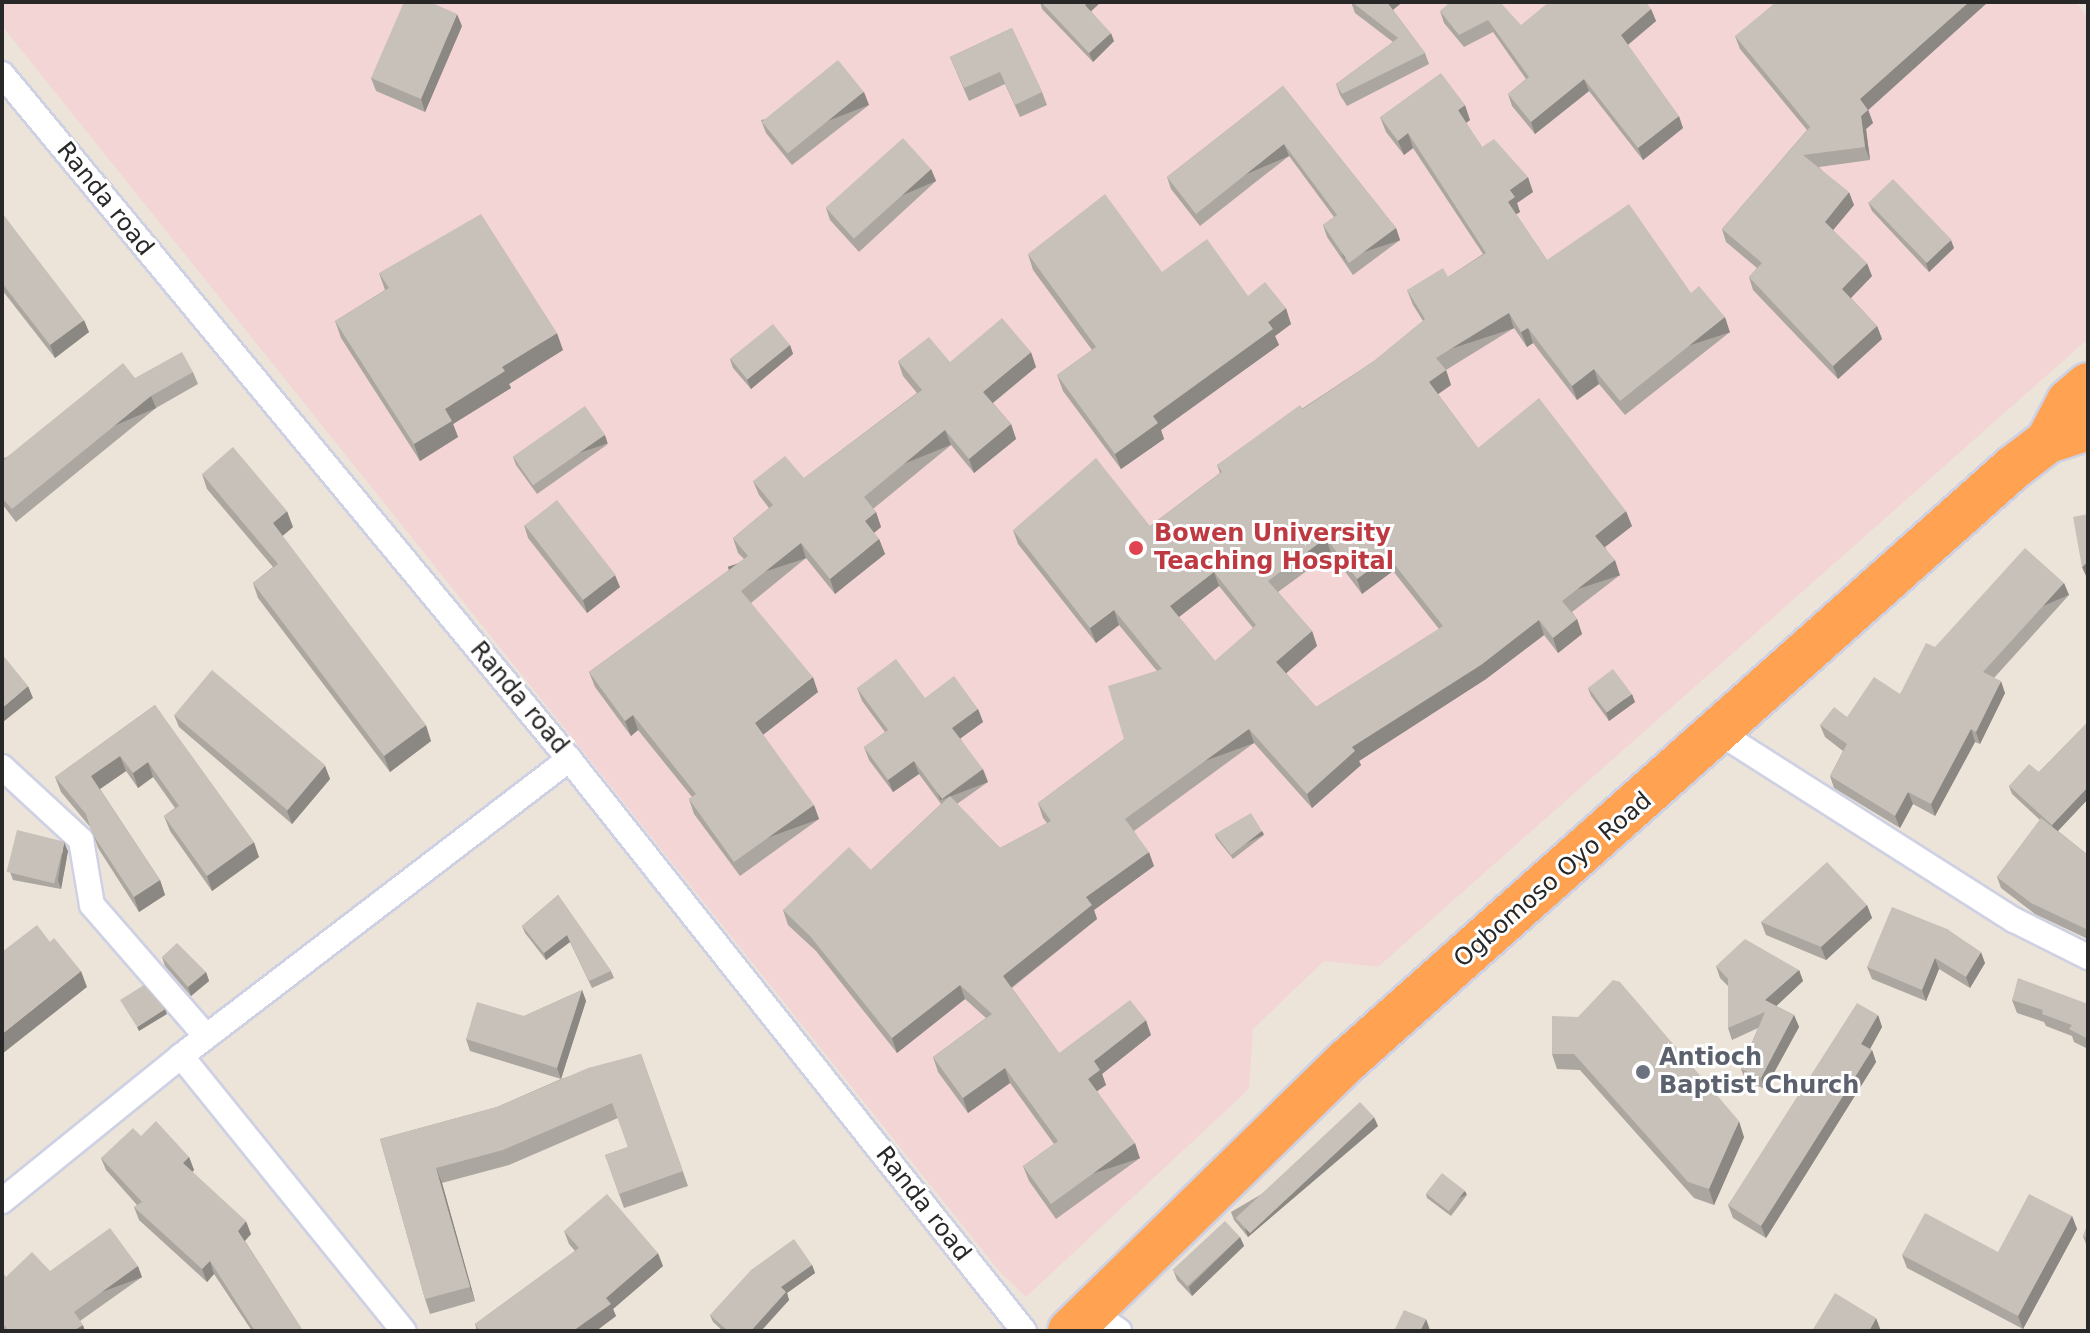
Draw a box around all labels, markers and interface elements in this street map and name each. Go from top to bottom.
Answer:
street label: Randa road [51,136,159,262]
place label: Bowen University Teaching Hospital [1154,520,1394,576]
marker: Bowen University Teaching Hospital [1125,537,1147,559]
street label: Randa road [464,636,574,760]
street label: Ogbomoso Oyo Road [1448,786,1658,974]
place label: Antioch Baptist Church [1659,1044,1859,1100]
marker: Antioch Baptist Church [1634,1063,1652,1081]
street label: Randa road [869,1141,977,1267]

